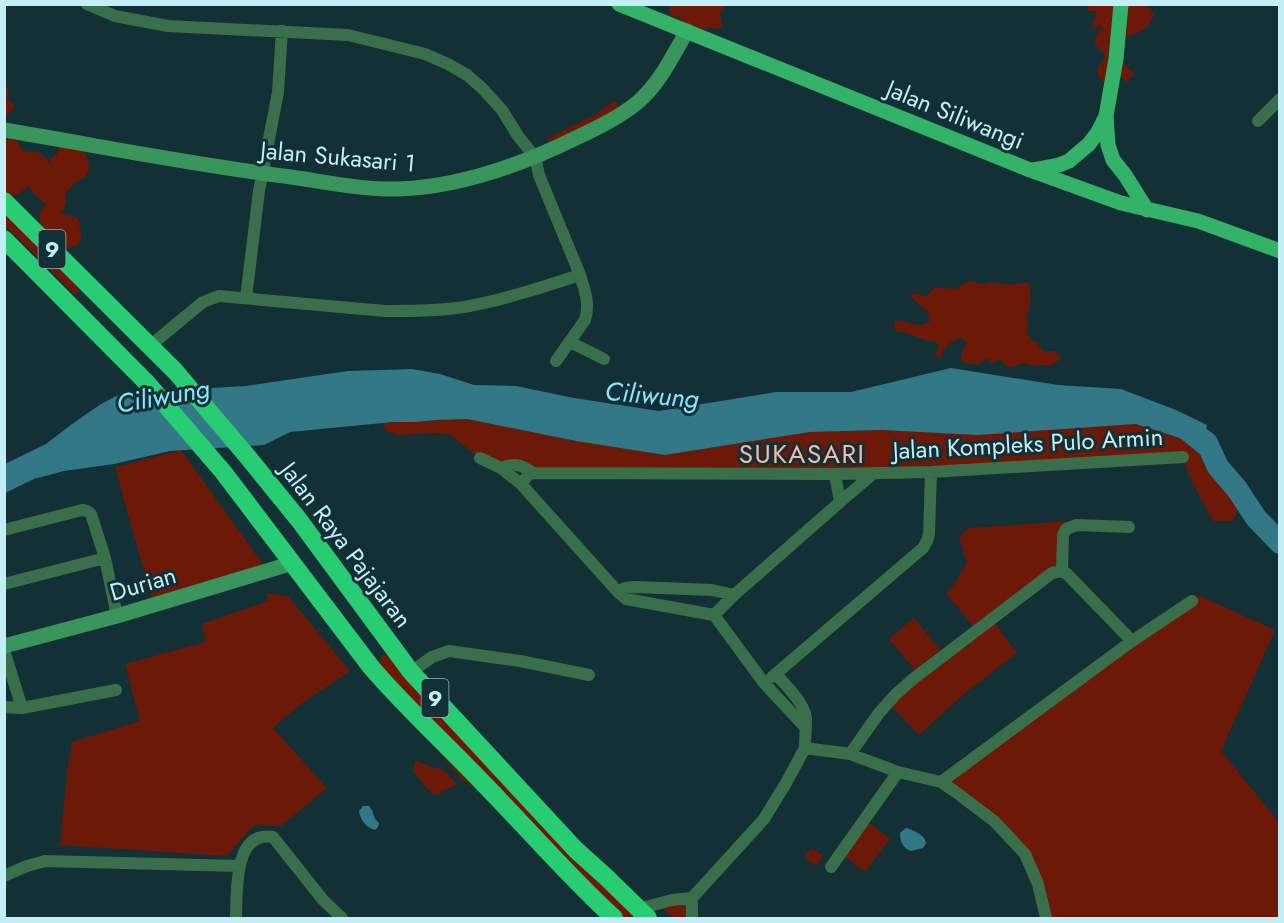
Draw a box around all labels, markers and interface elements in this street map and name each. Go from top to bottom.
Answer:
street label: Jalan Siliwangi [878,70,1029,158]
street label: Jalan Sukasari 1 [256,132,417,181]
road number: 9 [38,230,66,268]
water label: Ciliwung [113,369,213,423]
water label: Ciliwung [603,372,701,418]
street label: Jalan Kompleks Pulo Armin [889,419,1164,468]
district label: SUKASARI [739,435,865,473]
street label: Jalan Raya Pajajaran [271,452,420,635]
street label: Durian [106,557,180,610]
road number: 9 [422,679,448,717]

